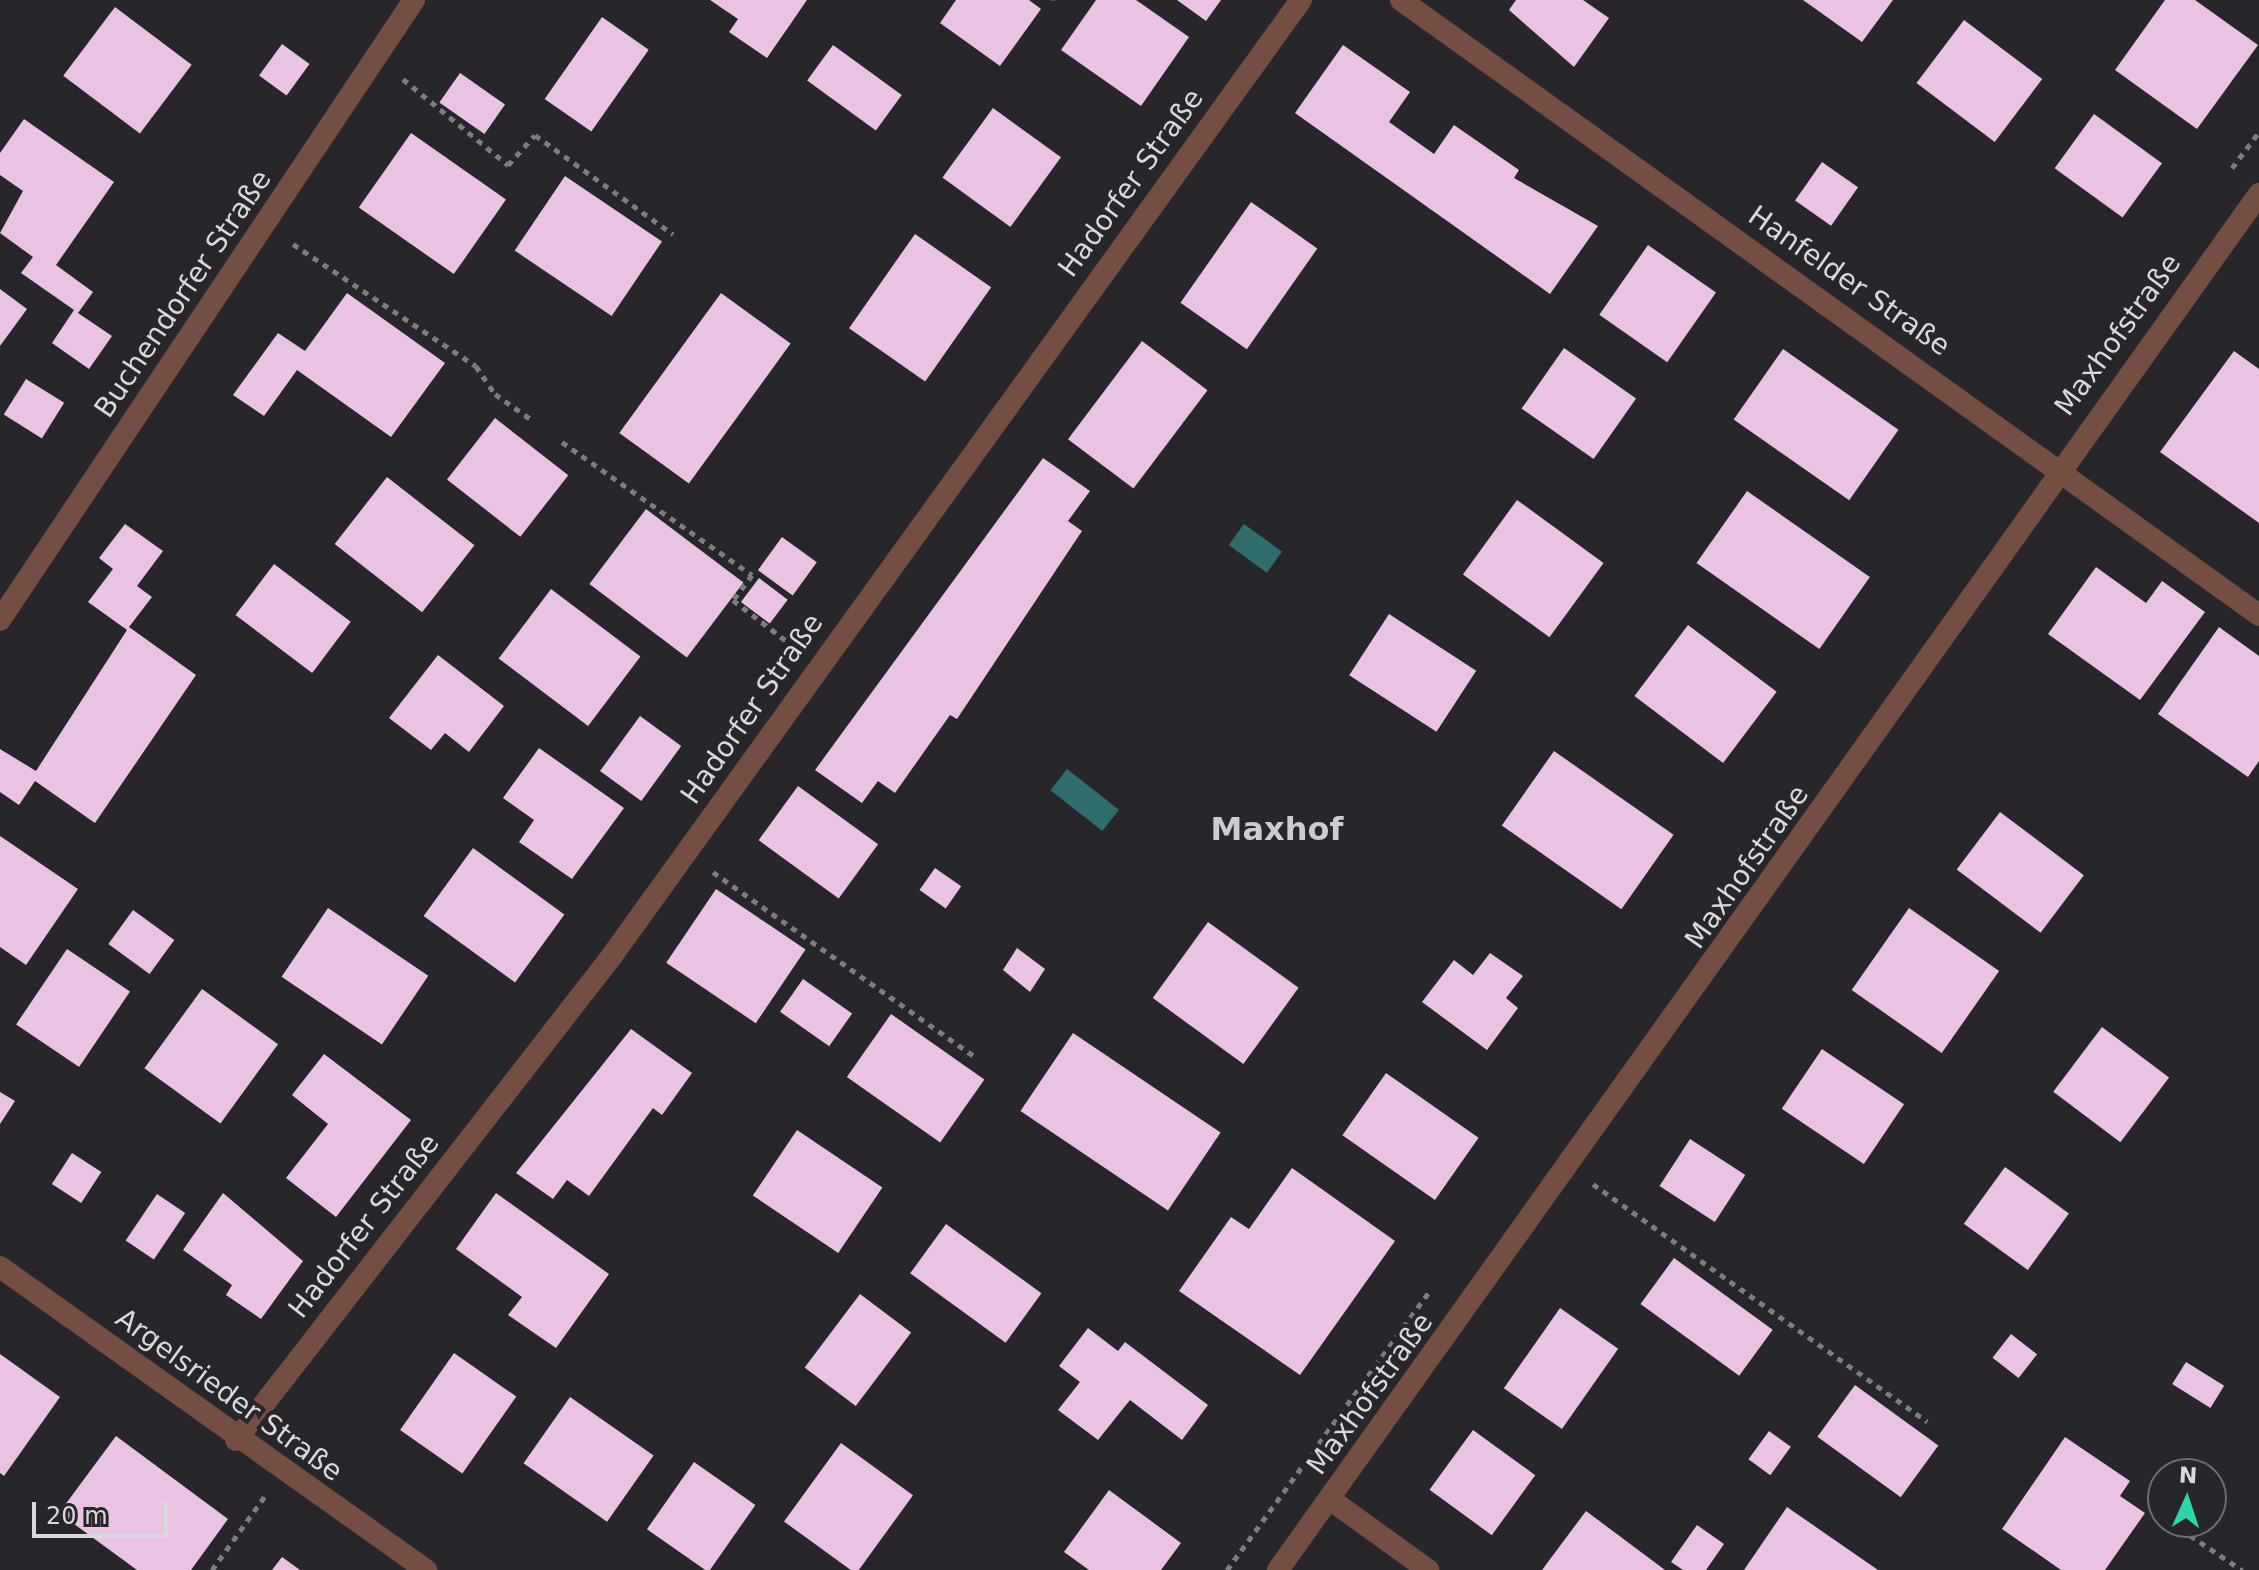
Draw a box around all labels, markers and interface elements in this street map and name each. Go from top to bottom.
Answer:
street label: Hadorfer Straße [1051,82,1211,284]
street label: Buchendorfer Straße [88,164,278,424]
street label: Hanfelder Straße [1742,199,1956,363]
street label: Maxhofstraße [2048,248,2188,422]
street label: Hadorfer Straße [674,607,830,811]
street label: Maxhofstraße [1678,779,1816,955]
district label: Maxhof [1211,810,1343,848]
street label: Hadorfer Straße [282,1127,446,1325]
street label: Argelsrieder Straße [109,1302,349,1488]
street label: Maxhofstraße [1300,1307,1440,1481]
north arrow [2147,1458,2227,1538]
text: N [2178,1463,2198,1488]
scale bar [36,1486,172,1536]
text: 20 m [46,1502,108,1530]

